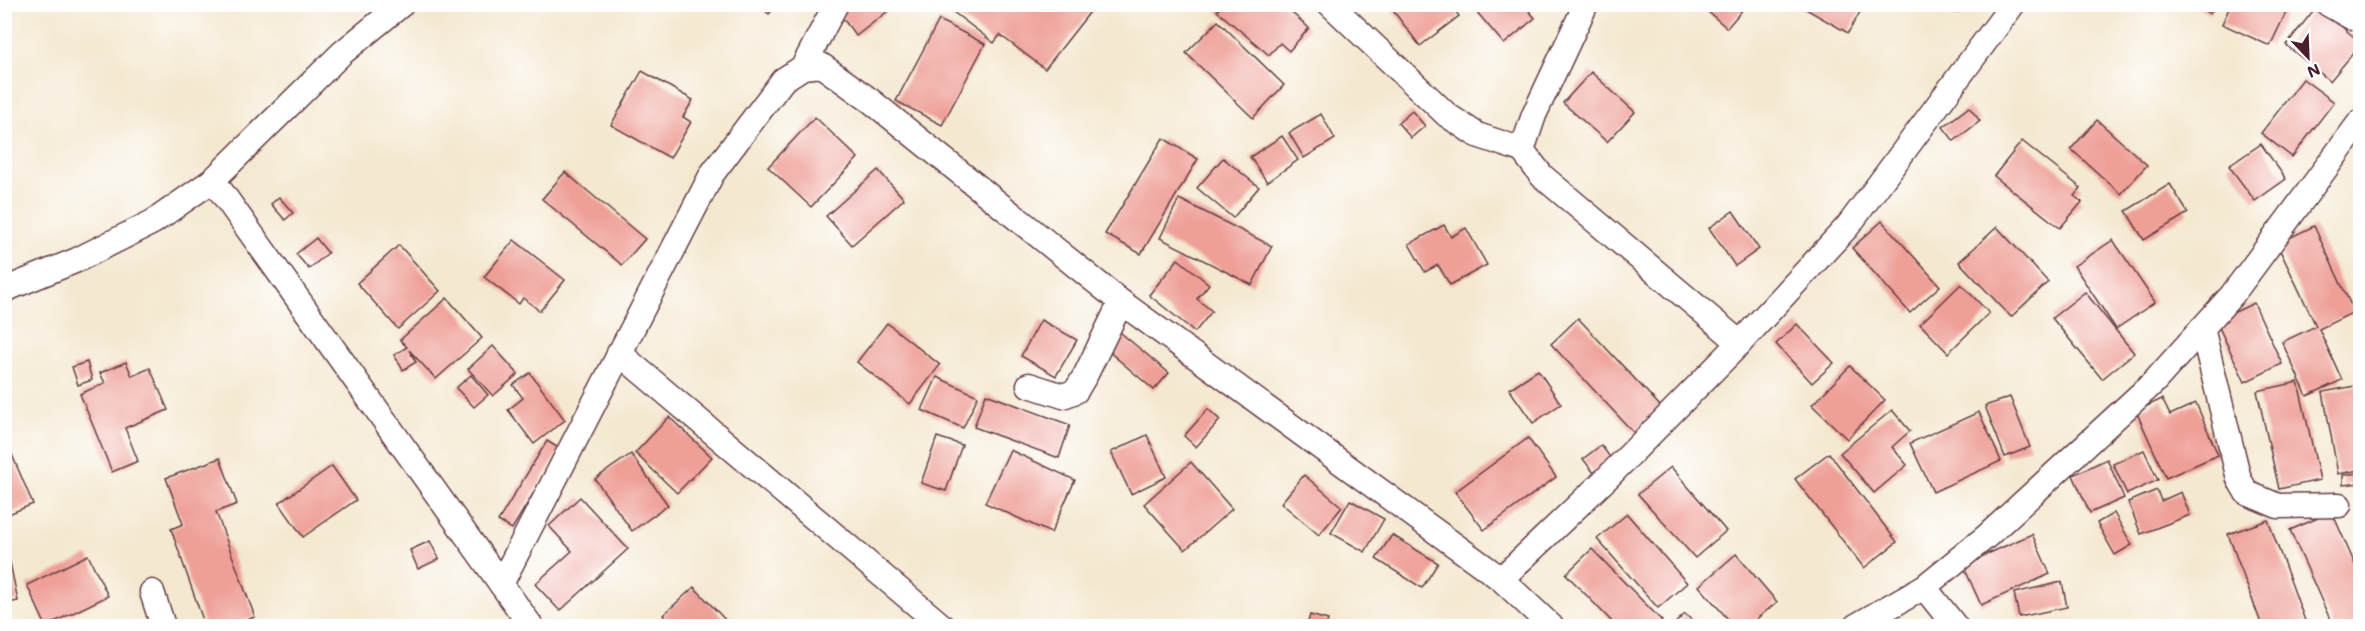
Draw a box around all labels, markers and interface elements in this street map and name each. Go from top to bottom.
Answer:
north arrow [2278,27,2338,87]
text: N [2304,59,2324,83]

